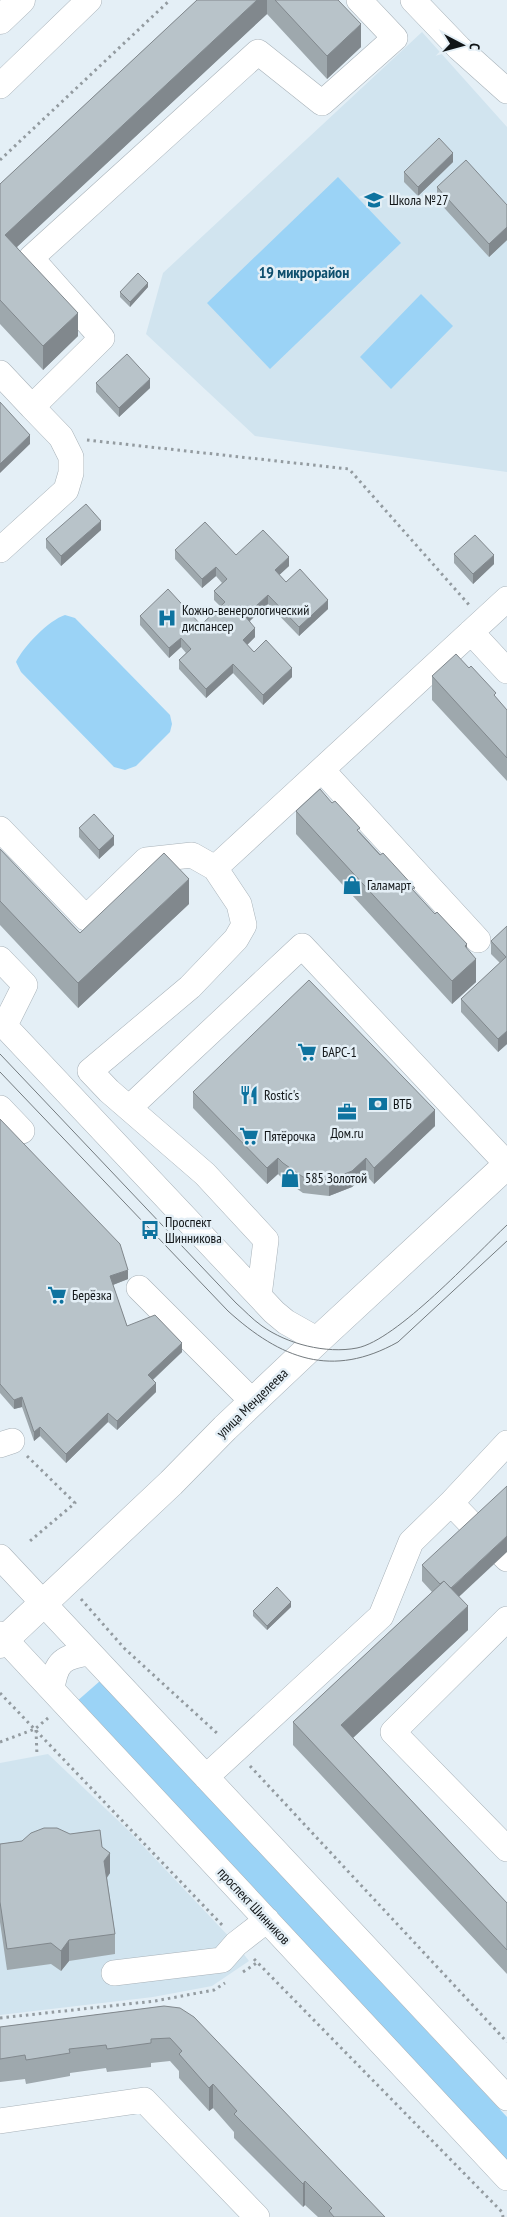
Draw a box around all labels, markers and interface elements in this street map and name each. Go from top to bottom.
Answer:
north arrow [437,20,487,70]
text: С [466,42,484,51]
school or university icon: Школа №27 [363,189,385,211]
place label: Школа №27 [389,191,449,209]
district label: 19 микрорайон [259,262,349,282]
place label: Кожно-венерологический диспансер [182,601,309,635]
hospital icon: Кожно-венерологический диспансер [156,607,178,629]
shop icon: Галамарт [341,874,363,896]
place label: Галамарт [367,876,411,894]
supermarket icon: БАРС-1 [296,1041,318,1063]
place label: БАРС-1 [322,1043,357,1061]
restaurant icon: Rostic's [238,1084,260,1106]
place label: Rostic's [264,1086,300,1104]
bank icon: ВТБ [367,1093,389,1115]
place label: ВТБ [393,1095,412,1113]
office icon: Дом.ru [336,1101,358,1123]
place label: Дом.ru [330,1124,364,1142]
supermarket icon: Пятёрочка [238,1125,260,1147]
place label: Пятёрочка [264,1127,316,1145]
shop icon: 585 Золотой [279,1167,301,1189]
place label: 585 Золотой [305,1169,367,1187]
place label: Проспект Шинникова [165,1213,222,1247]
bus stop icon: Проспект Шинникова [139,1219,161,1241]
supermarket icon: Берёзка [46,1284,68,1306]
place label: Берёзка [72,1286,112,1304]
street label: улица Менделеева [212,1364,292,1442]
street label: проспект Шинников [214,1864,294,1948]

